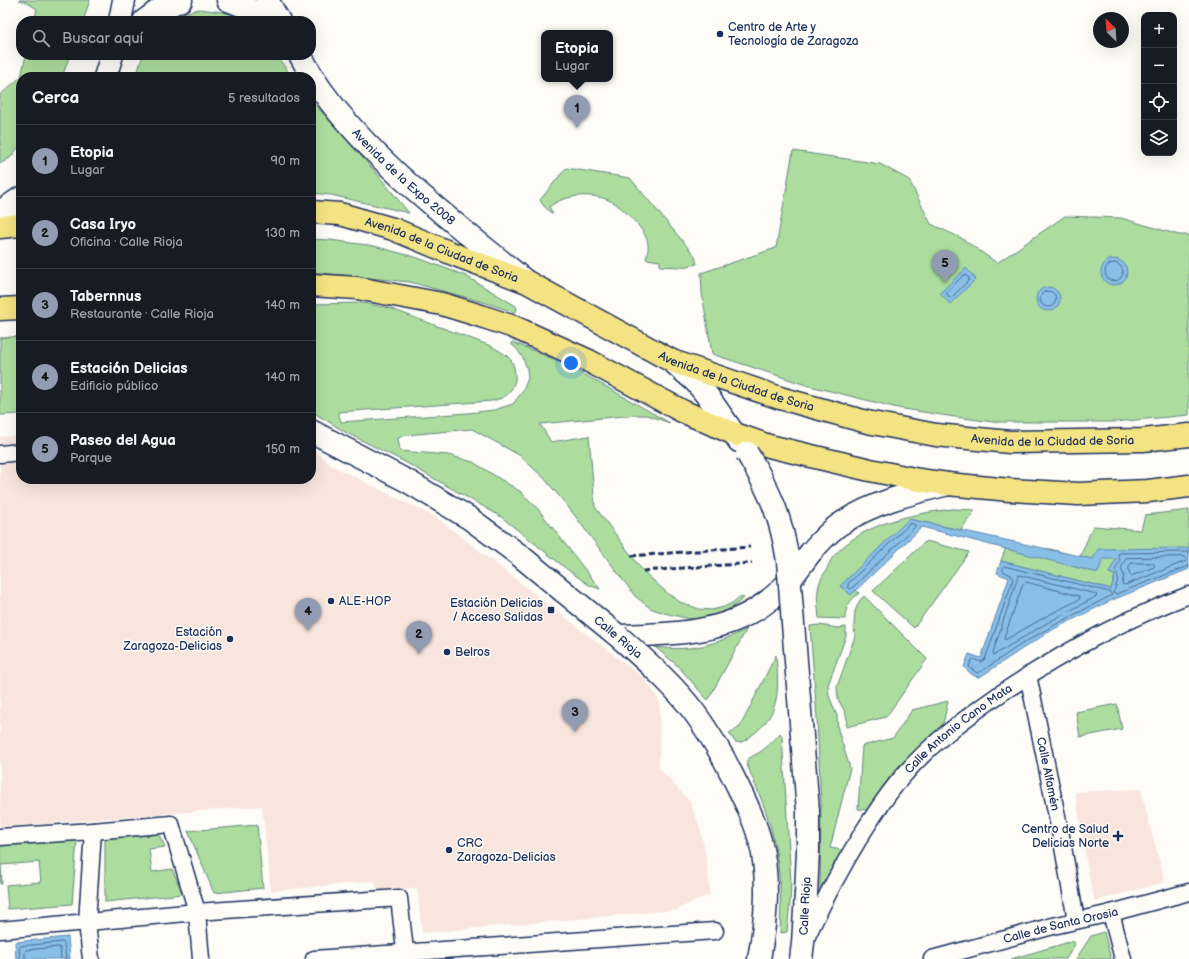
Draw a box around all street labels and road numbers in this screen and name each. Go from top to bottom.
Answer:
street label: Avenida de la Expo 2008 [349,126,458,229]
street label: Avenida de la Ciudad de Soria [363,214,521,286]
street label: Avenida de la Ciudad de Soria [656,348,816,415]
street label: Avenida de la Ciudad de Soria [970,431,1135,450]
street label: Calle Rioja [590,613,645,662]
street label: Calle Antonio Cano Mata [902,681,1015,777]
street label: Calle Alfamén [1033,736,1063,813]
street label: Calle Rioja [796,876,815,936]
street label: Calle de Santa Orosia [1002,904,1120,947]

